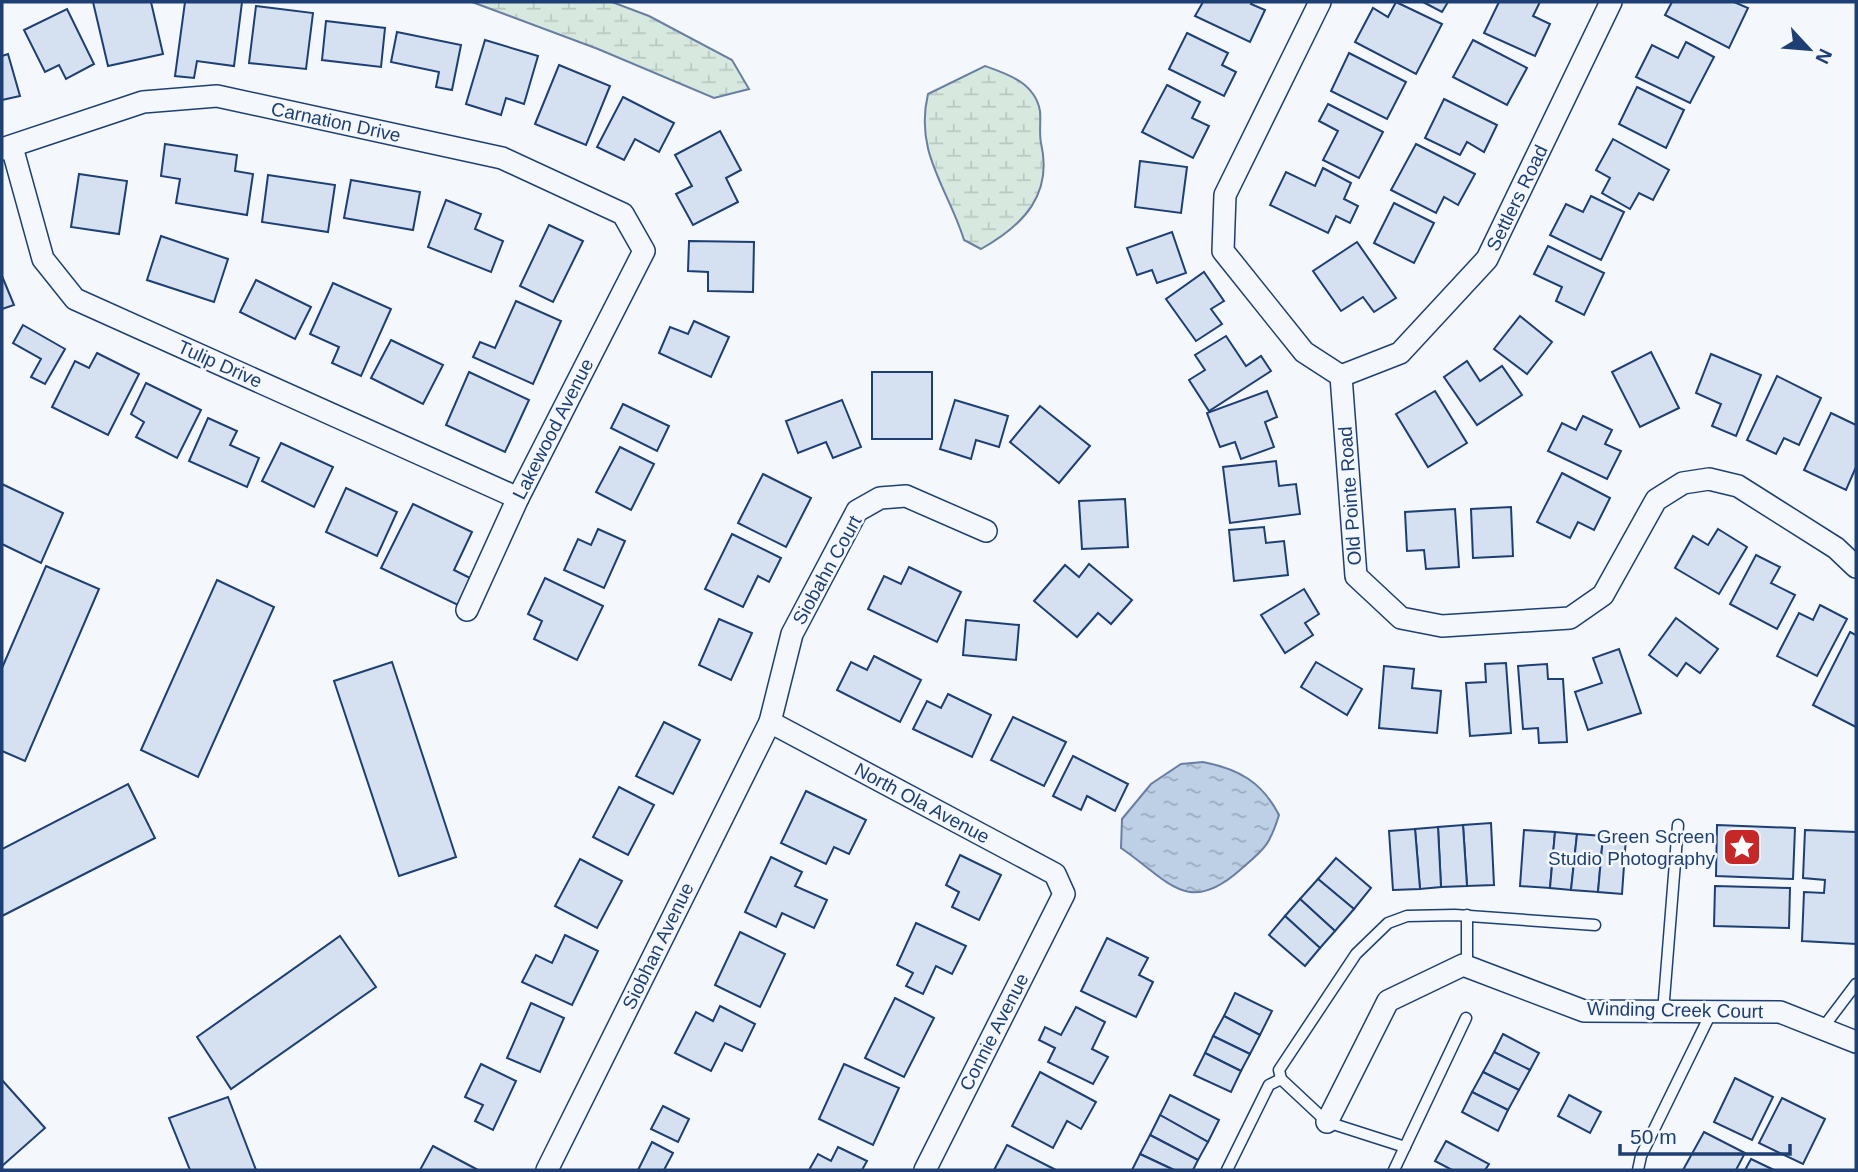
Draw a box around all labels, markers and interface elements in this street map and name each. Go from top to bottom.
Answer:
north arrow [1774,14,1844,84]
text: N [1811,45,1836,67]
street label: Carnation Drive [269,98,403,146]
street label: Settlers Road [1482,142,1552,254]
street label: Tulip Drive [175,336,265,392]
street label: Lakewood Avenue [508,355,598,503]
street label: Old Pointe Road [1335,426,1365,566]
street label: Siobahn Court [788,511,866,628]
street label: North Ola Avenue [851,759,993,847]
place label: Green Screen Studio Photography [1548,826,1715,869]
place icon: Green Screen Studio Photography [1721,826,1763,868]
street label: Siobhan Avenue [618,879,698,1013]
street label: Connie Avenue [955,970,1033,1094]
street label: Winding Creek Court [1587,998,1764,1022]
scale bar [1620,1112,1790,1156]
text: 50 m [1630,1125,1677,1148]

